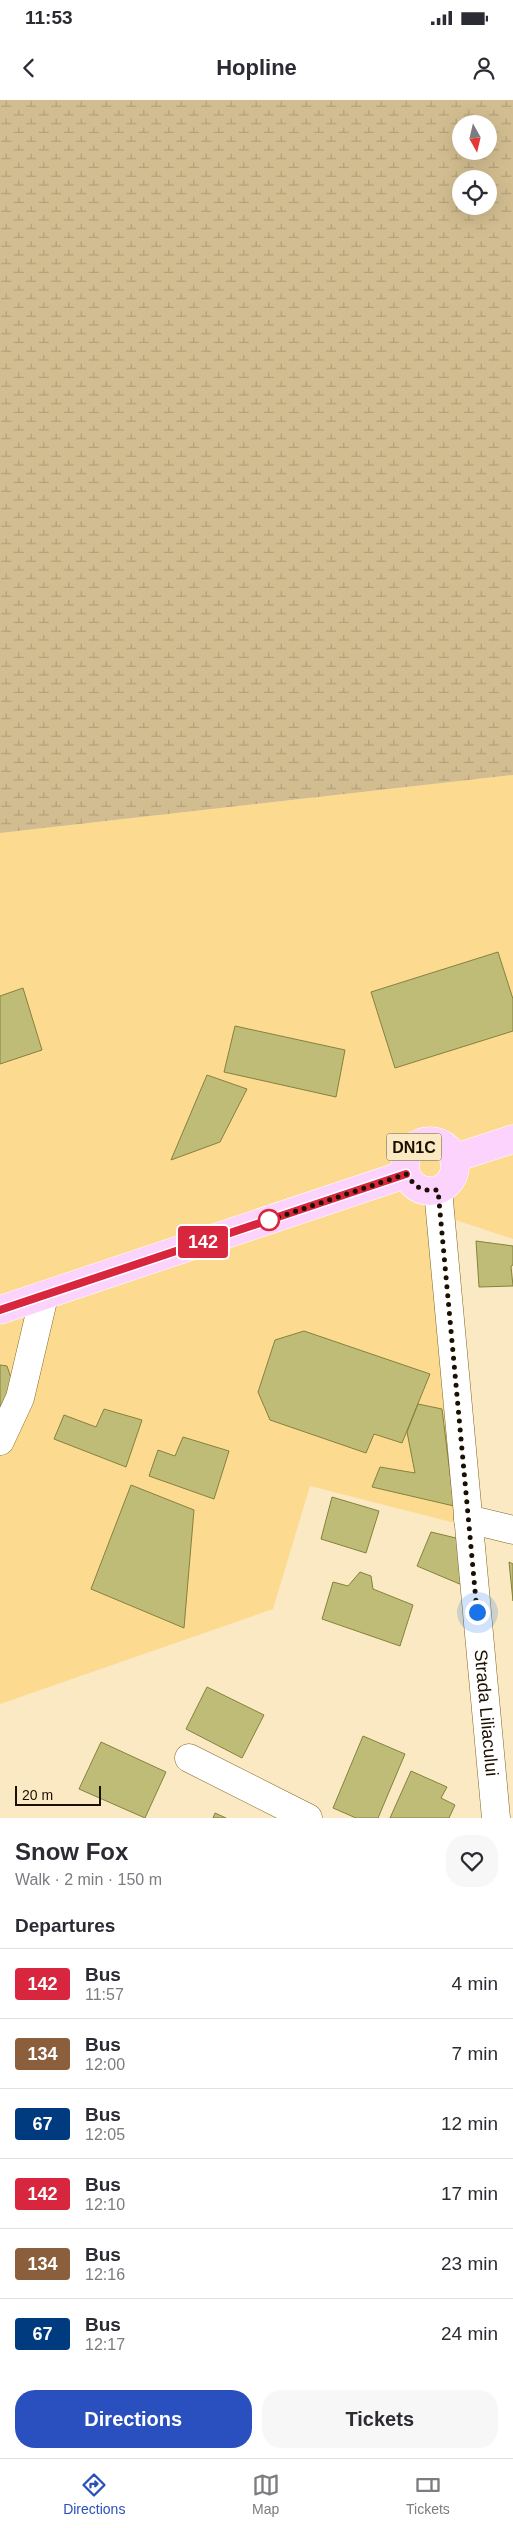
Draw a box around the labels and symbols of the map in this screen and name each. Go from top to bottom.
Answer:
north arrow [452,115,498,160]
road number: DN1C [386,1134,442,1160]
unlabelled marker [258,1209,280,1231]
line badge: 142 [174,1226,232,1258]
your location [465,1600,490,1625]
street label: Strada Liliacului [470,1649,502,1777]
scale bar [15,1783,101,1806]

